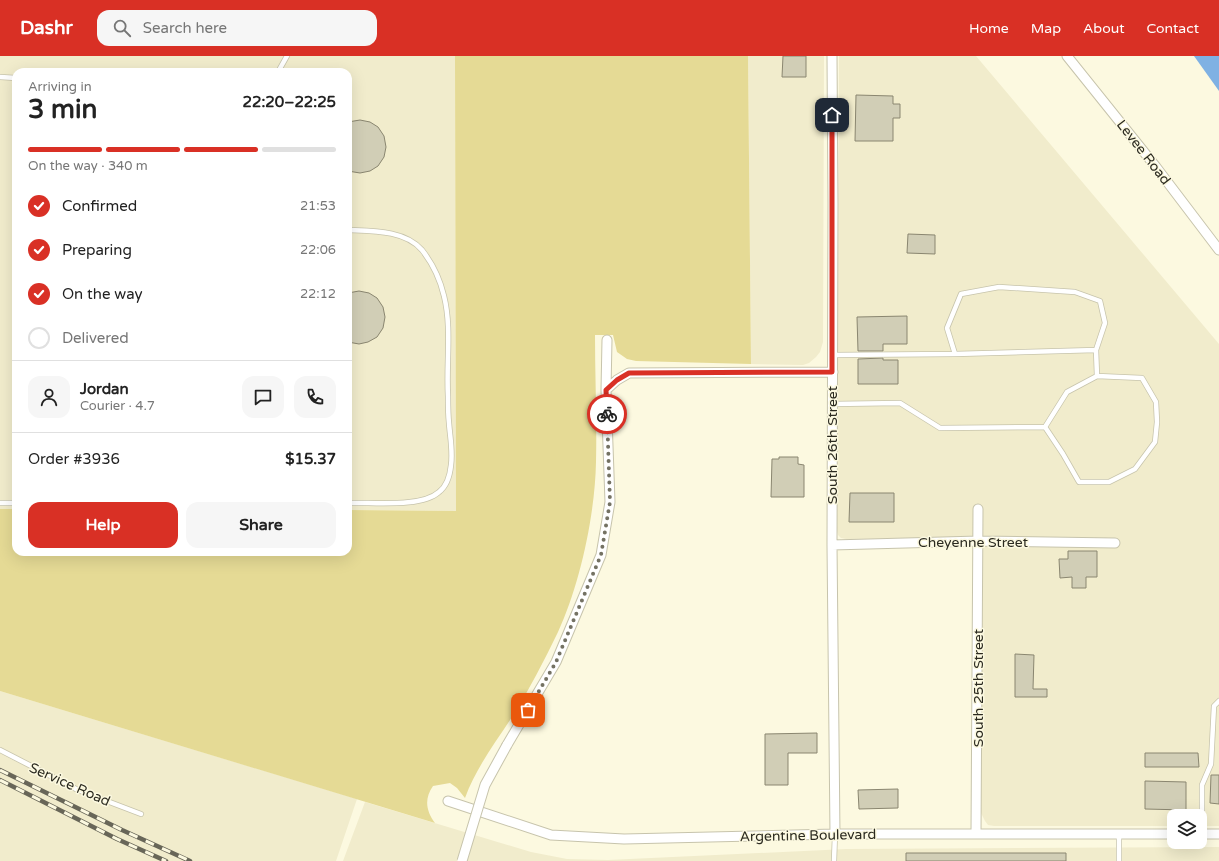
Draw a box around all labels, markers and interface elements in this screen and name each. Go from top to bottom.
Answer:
search box [97,10,377,46]
text: Dashr [20,17,73,39]
icon: search [111,17,133,39]
text: Search here [143,19,227,37]
text: Home [969,20,1009,37]
text: Map [1031,20,1061,37]
text: About [1083,20,1125,37]
text: Contact [1147,20,1199,37]
text: Arriving in [28,79,92,95]
text: 22:20–22:25 [243,93,336,111]
text: 3 min [28,94,97,125]
pin [815,98,849,132]
icon: home [821,104,843,126]
street label: Levee Road [1113,116,1174,188]
text: On the way · 340 m [28,158,148,174]
icon: check [28,195,50,217]
text: Confirmed [62,197,137,215]
text: 21:53 [300,198,336,214]
icon: check [28,239,50,261]
text: Preparing [62,241,132,259]
text: 22:06 [300,242,336,258]
icon: check [28,283,50,305]
text: On the way [62,285,142,303]
text: 22:12 [300,286,336,302]
text: Delivered [62,329,129,347]
button: person [28,376,70,418]
button: chat [242,376,284,418]
button: phone [294,376,336,418]
text: Jordan [80,380,129,398]
street label: South 26th Street [824,385,841,504]
courier [587,394,627,434]
text: Courier · 4.7 [80,398,155,414]
icon: bike [596,403,618,425]
text: Order #3936 [28,450,120,468]
text: $15.37 [285,450,336,468]
button: Help [28,502,178,548]
button: Share [186,502,336,548]
street label: Cheyenne Street [918,534,1029,551]
street label: South 25th Street [970,628,987,747]
pin [511,693,545,727]
icon: bag [517,699,539,721]
street label: Service Road [27,759,113,810]
map controls [1167,809,1207,849]
button: layers [1167,809,1207,849]
street label: Argentine Boulevard [739,826,877,845]

